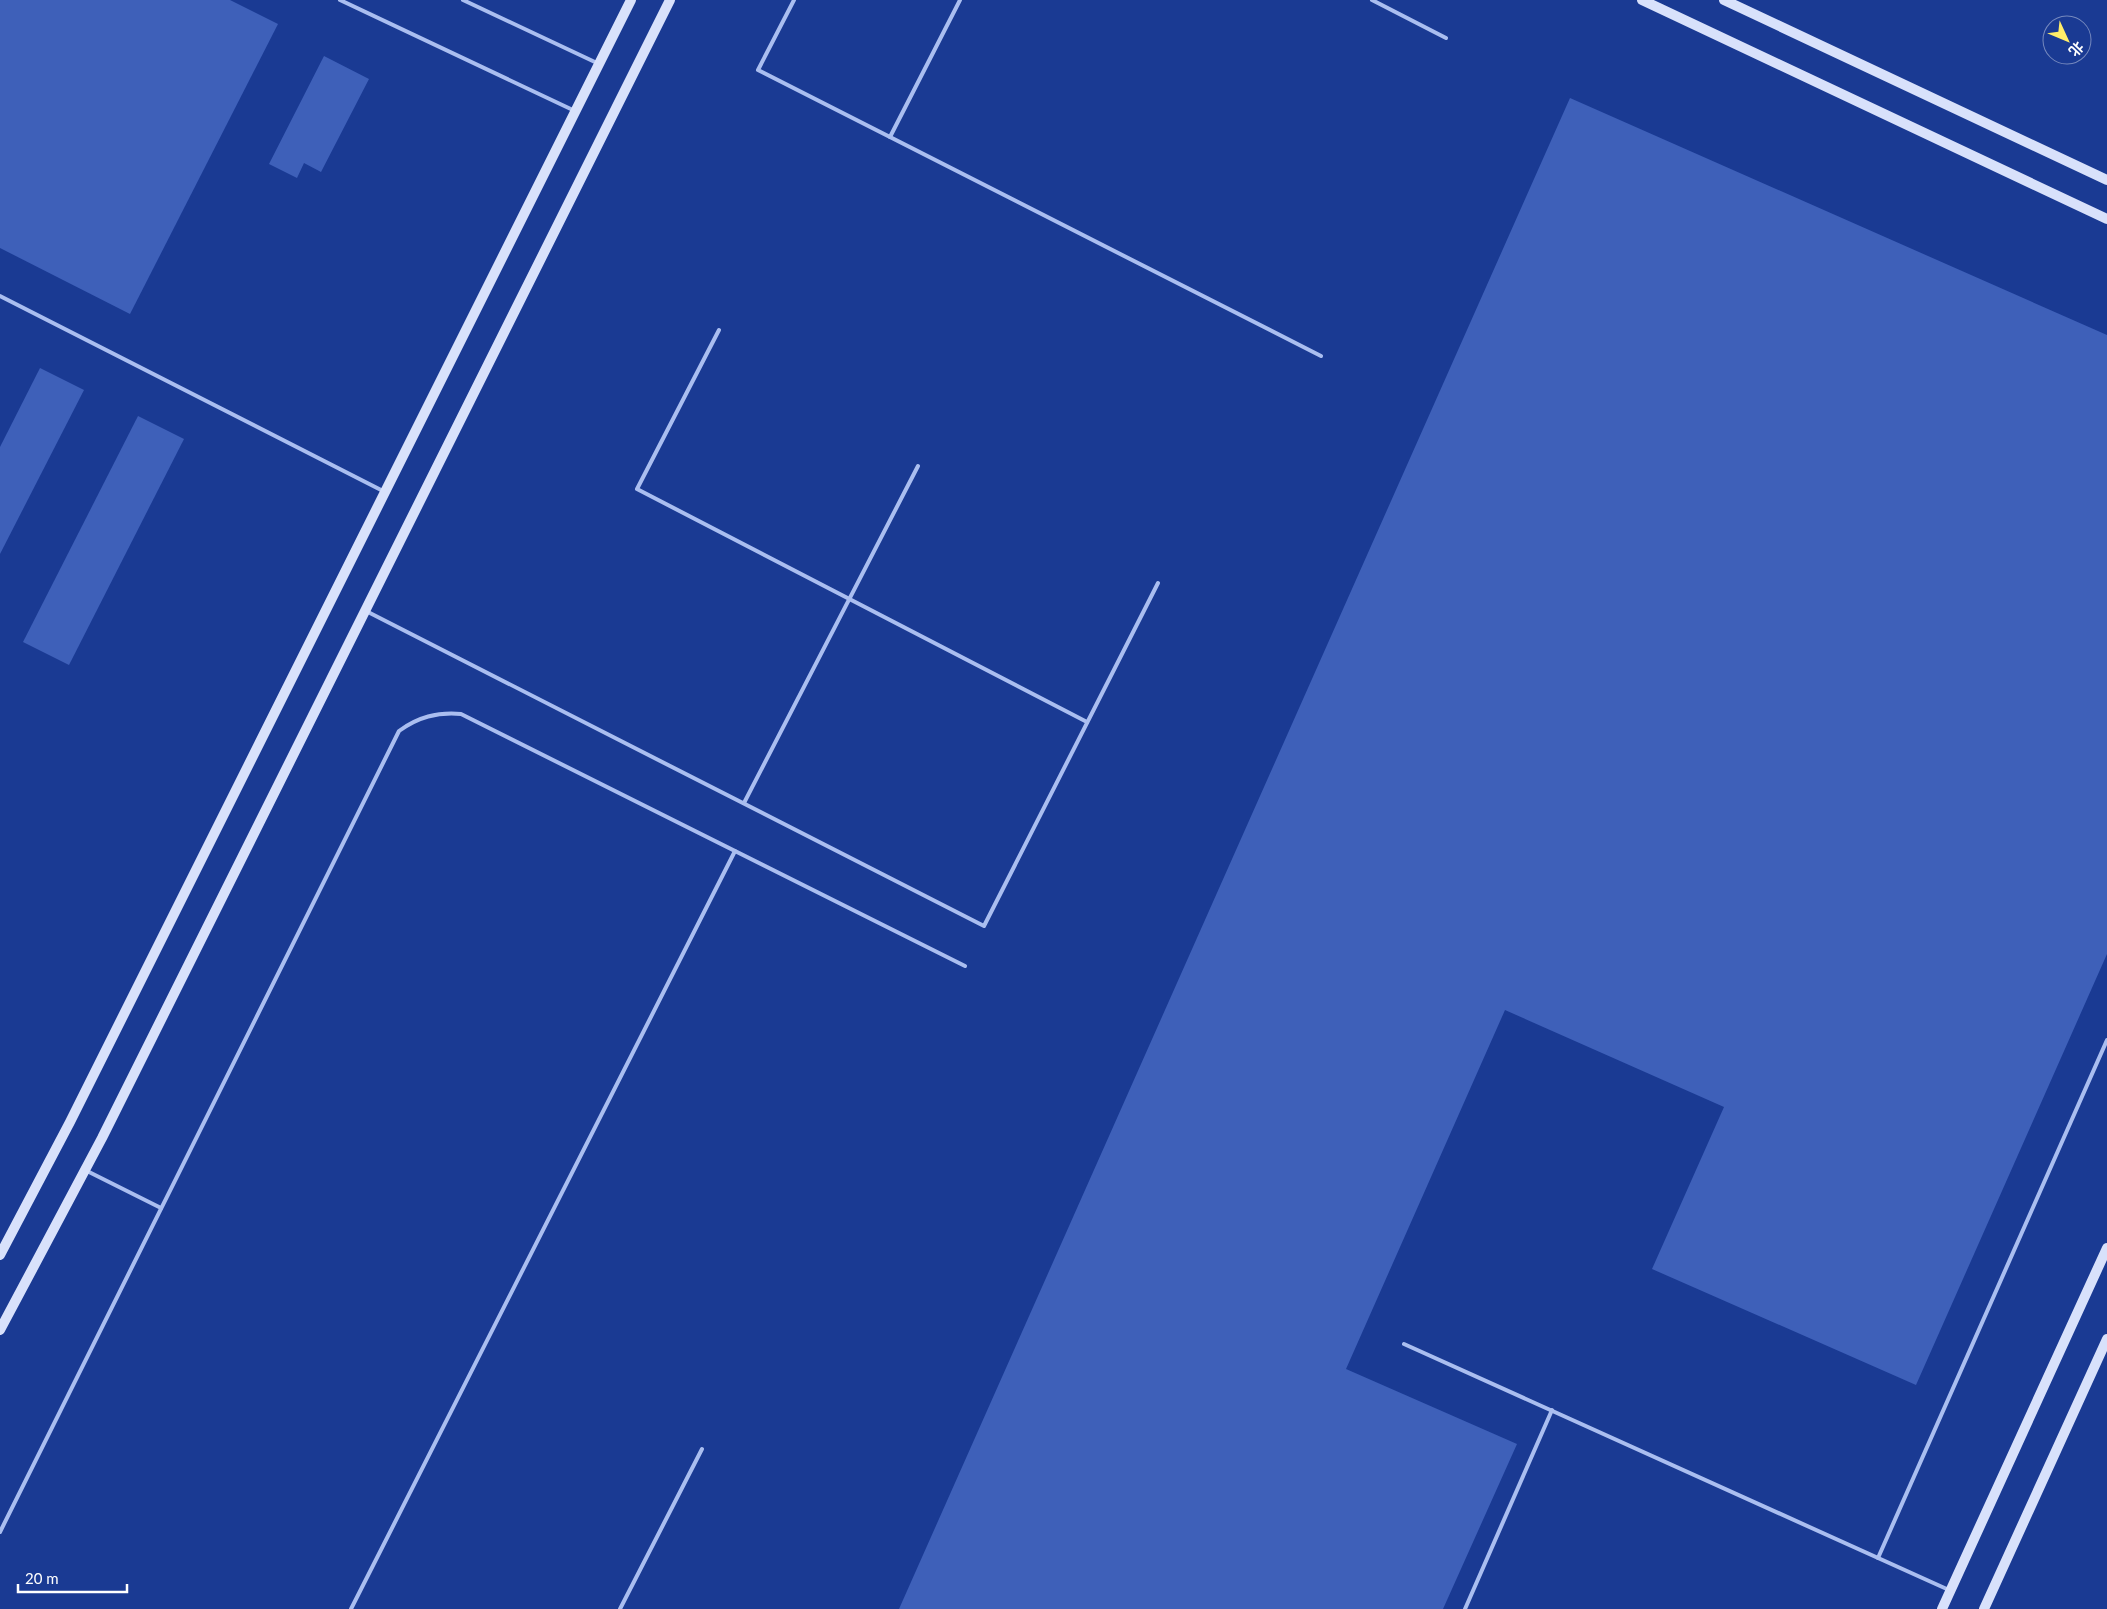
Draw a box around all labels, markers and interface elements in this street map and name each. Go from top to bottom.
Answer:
north arrow [2042,15,2092,65]
text: 北 [2066,38,2088,60]
scale bar [18,1562,126,1594]
text: 20 m [25,1569,59,1587]

